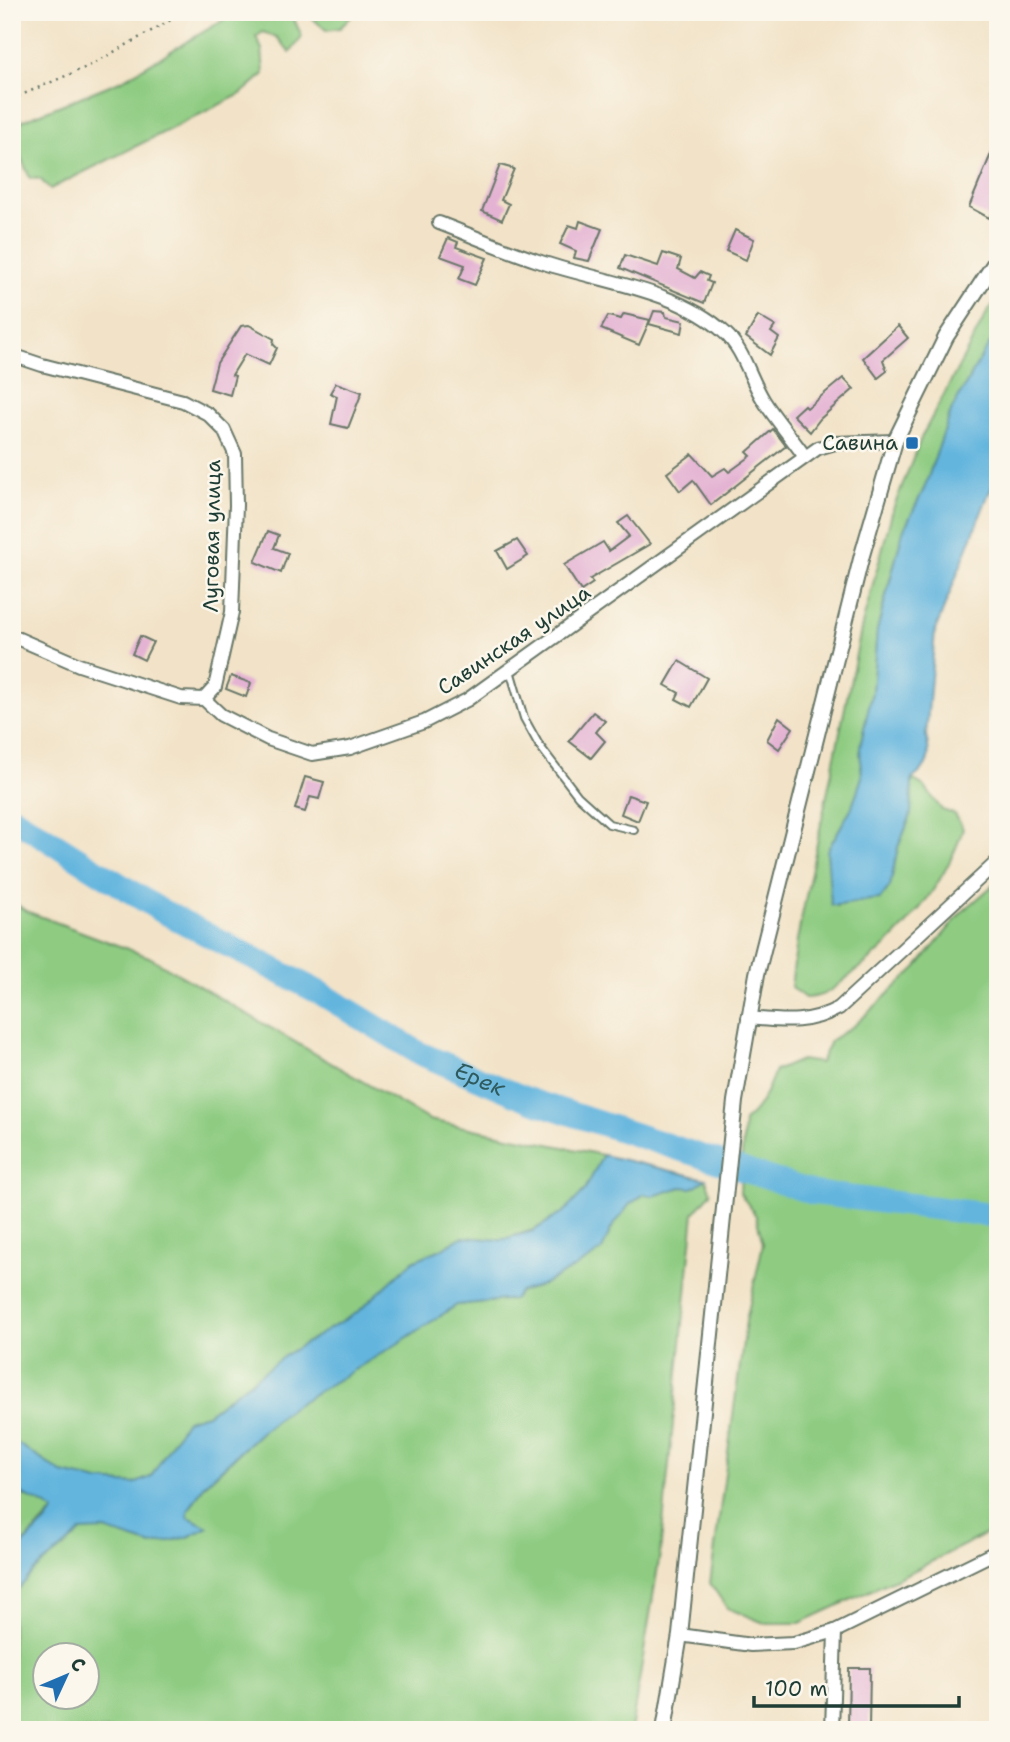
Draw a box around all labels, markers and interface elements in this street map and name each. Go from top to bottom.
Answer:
place label: Савина [822,429,898,457]
marker: Савина [904,435,920,451]
street label: Луговая улица [197,459,227,613]
street label: Савинская улица [432,578,596,702]
water label: Ерек [450,1055,511,1103]
north arrow [32,1640,102,1710]
text: С [65,1652,91,1677]
scale bar [754,1665,959,1709]
text: 100 m [765,1675,828,1703]

